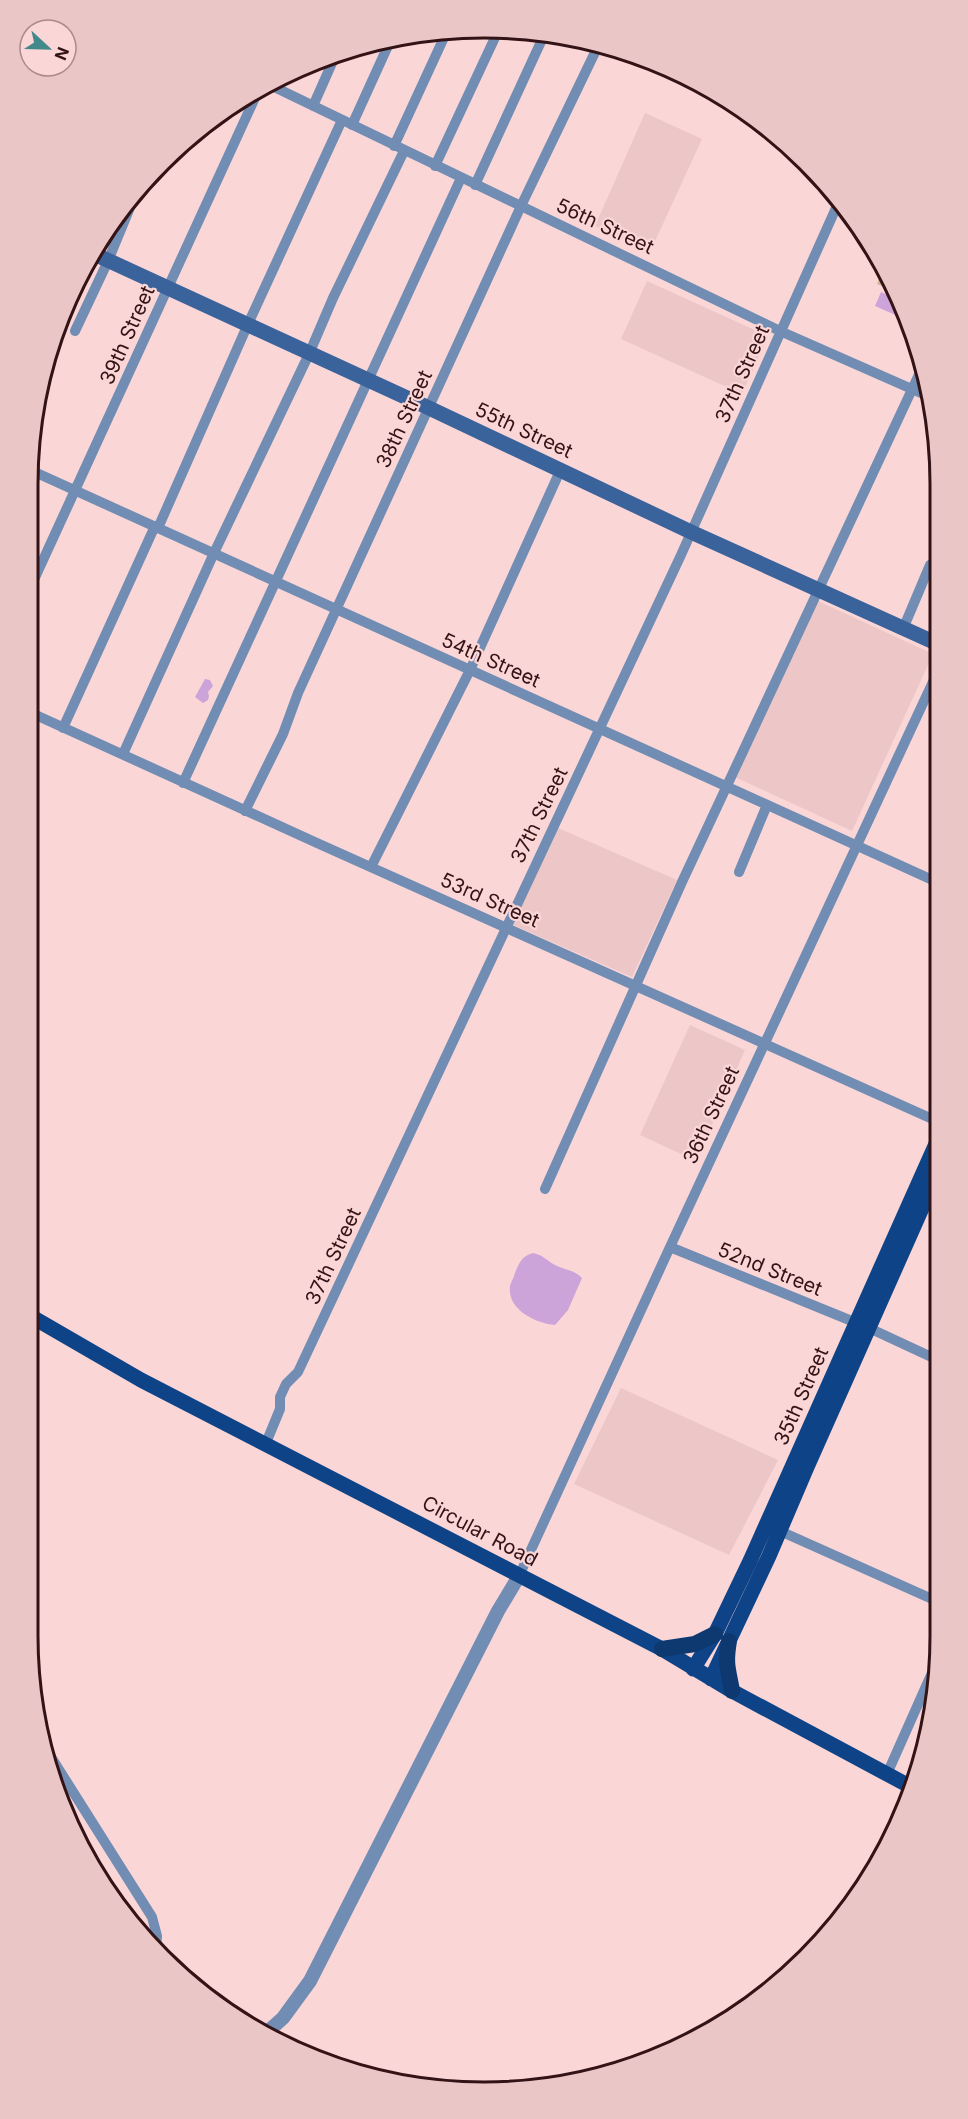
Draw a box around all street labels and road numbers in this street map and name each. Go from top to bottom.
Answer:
street label: 56th Street [552,193,658,259]
street label: 39th Street [95,282,160,388]
street label: 37th Street [710,321,774,426]
street label: 38th Street [371,366,437,472]
street label: 55th Street [471,397,577,463]
street label: 54th Street [438,628,544,693]
street label: 37th Street [505,763,573,867]
street label: 53rd Street [437,867,544,933]
street label: 36th Street [678,1062,744,1168]
street label: 37th Street [300,1203,366,1308]
street label: 52nd Street [714,1237,826,1301]
street label: 35th Street [769,1343,833,1449]
street label: Circular Road [418,1491,542,1571]

